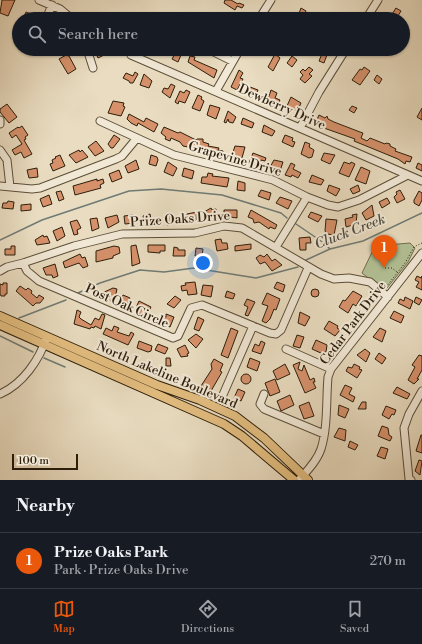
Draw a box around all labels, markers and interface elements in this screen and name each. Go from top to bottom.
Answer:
search box [12,12,410,56]
icon: search [26,23,48,45]
text: Search here [58,25,138,44]
street label: Dewberry Drive [236,81,328,134]
street label: Grapevine Drive [186,138,284,180]
street label: Prize Oaks Drive [130,207,231,230]
water label: Cluck Creek [312,210,388,254]
pin: 1 [371,235,397,268]
your location [193,253,213,273]
street label: Cedar Park Drive [316,278,390,368]
street label: Post Oak Circle [83,280,172,332]
street label: North Lakeline Boulevard [94,338,240,412]
scale bar [12,452,78,471]
text: 100 m [18,454,49,468]
text: Nearby [16,495,75,517]
text: Prize Oaks Park [54,543,168,562]
text: 1 [26,553,32,569]
text: 270 m [370,553,406,569]
text: Park · Prize Oaks Drive [54,562,189,578]
tab: Map [53,598,75,636]
tab: Directions [181,598,234,636]
tab: Saved [340,598,369,636]

